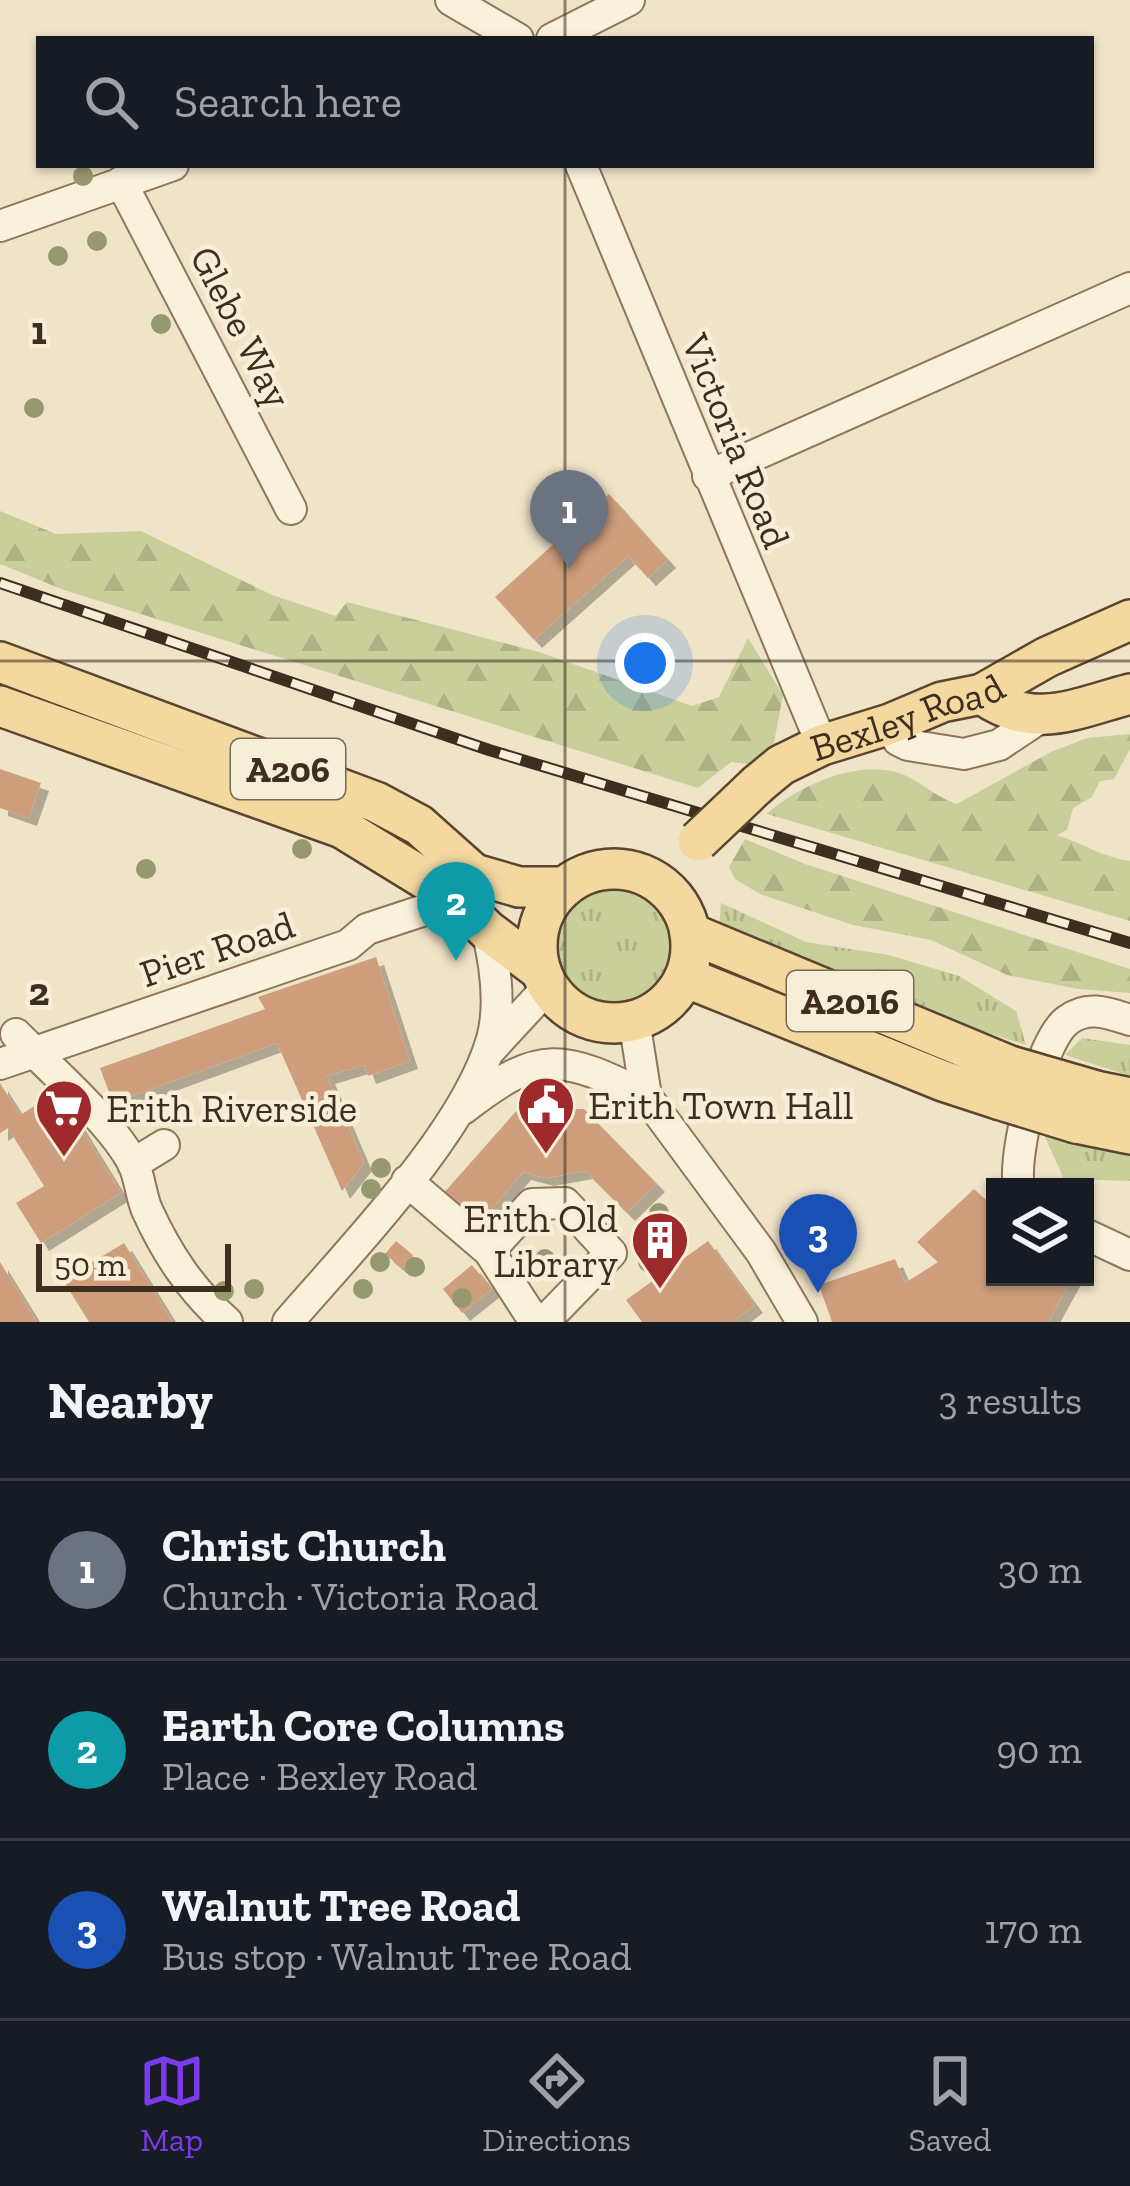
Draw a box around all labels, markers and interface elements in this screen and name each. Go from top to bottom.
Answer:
search box [36,36,1094,168]
icon: search [78,69,144,135]
text: Search here [174,75,402,129]
street label: Glebe Way [180,238,302,416]
text: 1 [31,307,47,354]
street label: Victoria Road [671,326,800,555]
pin: 1 [530,470,608,569]
your location [615,633,675,693]
street label: Bexley Road [804,663,1013,771]
road number: A206 [231,739,345,799]
pin: 2 [417,862,495,961]
street label: Pier Road [134,901,300,997]
text: 2 [29,968,50,1015]
road number: A2016 [787,971,913,1031]
public building icon: Erith Town Hall [515,1074,577,1156]
supermarket icon: Erith Riverside [33,1077,95,1159]
place label: Erith Town Hall [588,1082,853,1129]
place label: Erith Riverside [106,1085,357,1132]
map controls [986,1178,1094,1286]
button: layers [986,1178,1094,1286]
pin: 3 [779,1194,857,1293]
place label: Erith Old Library [463,1195,618,1287]
building icon: Erith Old Library [629,1209,691,1291]
scale bar [36,1238,231,1291]
text: 50 m [54,1245,126,1284]
text: Nearby [48,1370,213,1431]
text: 3 results [938,1377,1082,1424]
text: Christ Church [162,1519,446,1573]
text: 1 [79,1546,95,1593]
text: 30 m [998,1546,1082,1593]
text: Church · Victoria Road [162,1573,538,1620]
text: Earth Core Columns [162,1699,565,1753]
text: 2 [77,1726,97,1773]
text: 90 m [996,1726,1082,1773]
text: Place · Bexley Road [162,1753,477,1800]
text: Walnut Tree Road [162,1879,520,1933]
text: 3 [77,1906,97,1953]
text: 170 m [984,1906,1082,1953]
text: Bus stop · Walnut Tree Road [162,1933,631,1980]
tab: Map [139,2048,205,2159]
tab: Directions [482,2048,631,2159]
tab: Saved [909,2048,991,2159]

